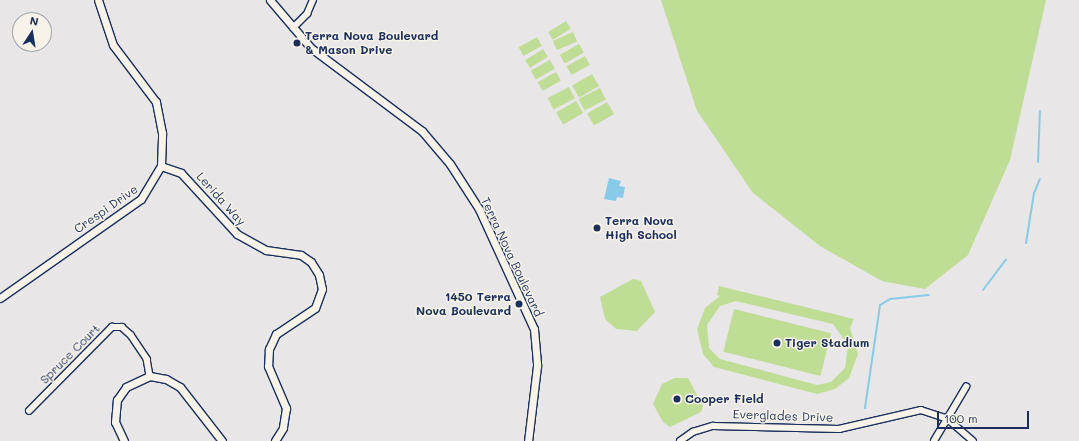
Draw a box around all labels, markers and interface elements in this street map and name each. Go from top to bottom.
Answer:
north arrow [12,12,52,52]
text: N [29,13,40,29]
place label: Terra Nova Boulevard & Mason Drive [305,29,438,57]
marker: Terra Nova Boulevard & Mason Drive [292,38,302,48]
street label: Lerida Way [193,169,249,229]
street label: Crespi Drive [71,182,141,236]
street label: Terra Nova Boulevard [478,195,546,319]
place label: Terra Nova High School [605,214,677,242]
marker: Terra Nova High School [592,223,602,233]
place label: 1450 Terra Nova Boulevard [416,290,511,318]
marker: 1450 Terra Nova Boulevard [514,299,524,309]
street label: Spruce Court [37,321,103,387]
place label: Tiger Stadium [785,336,869,350]
marker: Tiger Stadium [772,338,782,348]
place label: Cooper Field [685,392,763,406]
marker: Cooper Field [672,394,682,404]
scale bar [939,403,1031,429]
street label: Everglades Drive [733,407,833,425]
text: 100 m [944,410,978,426]

